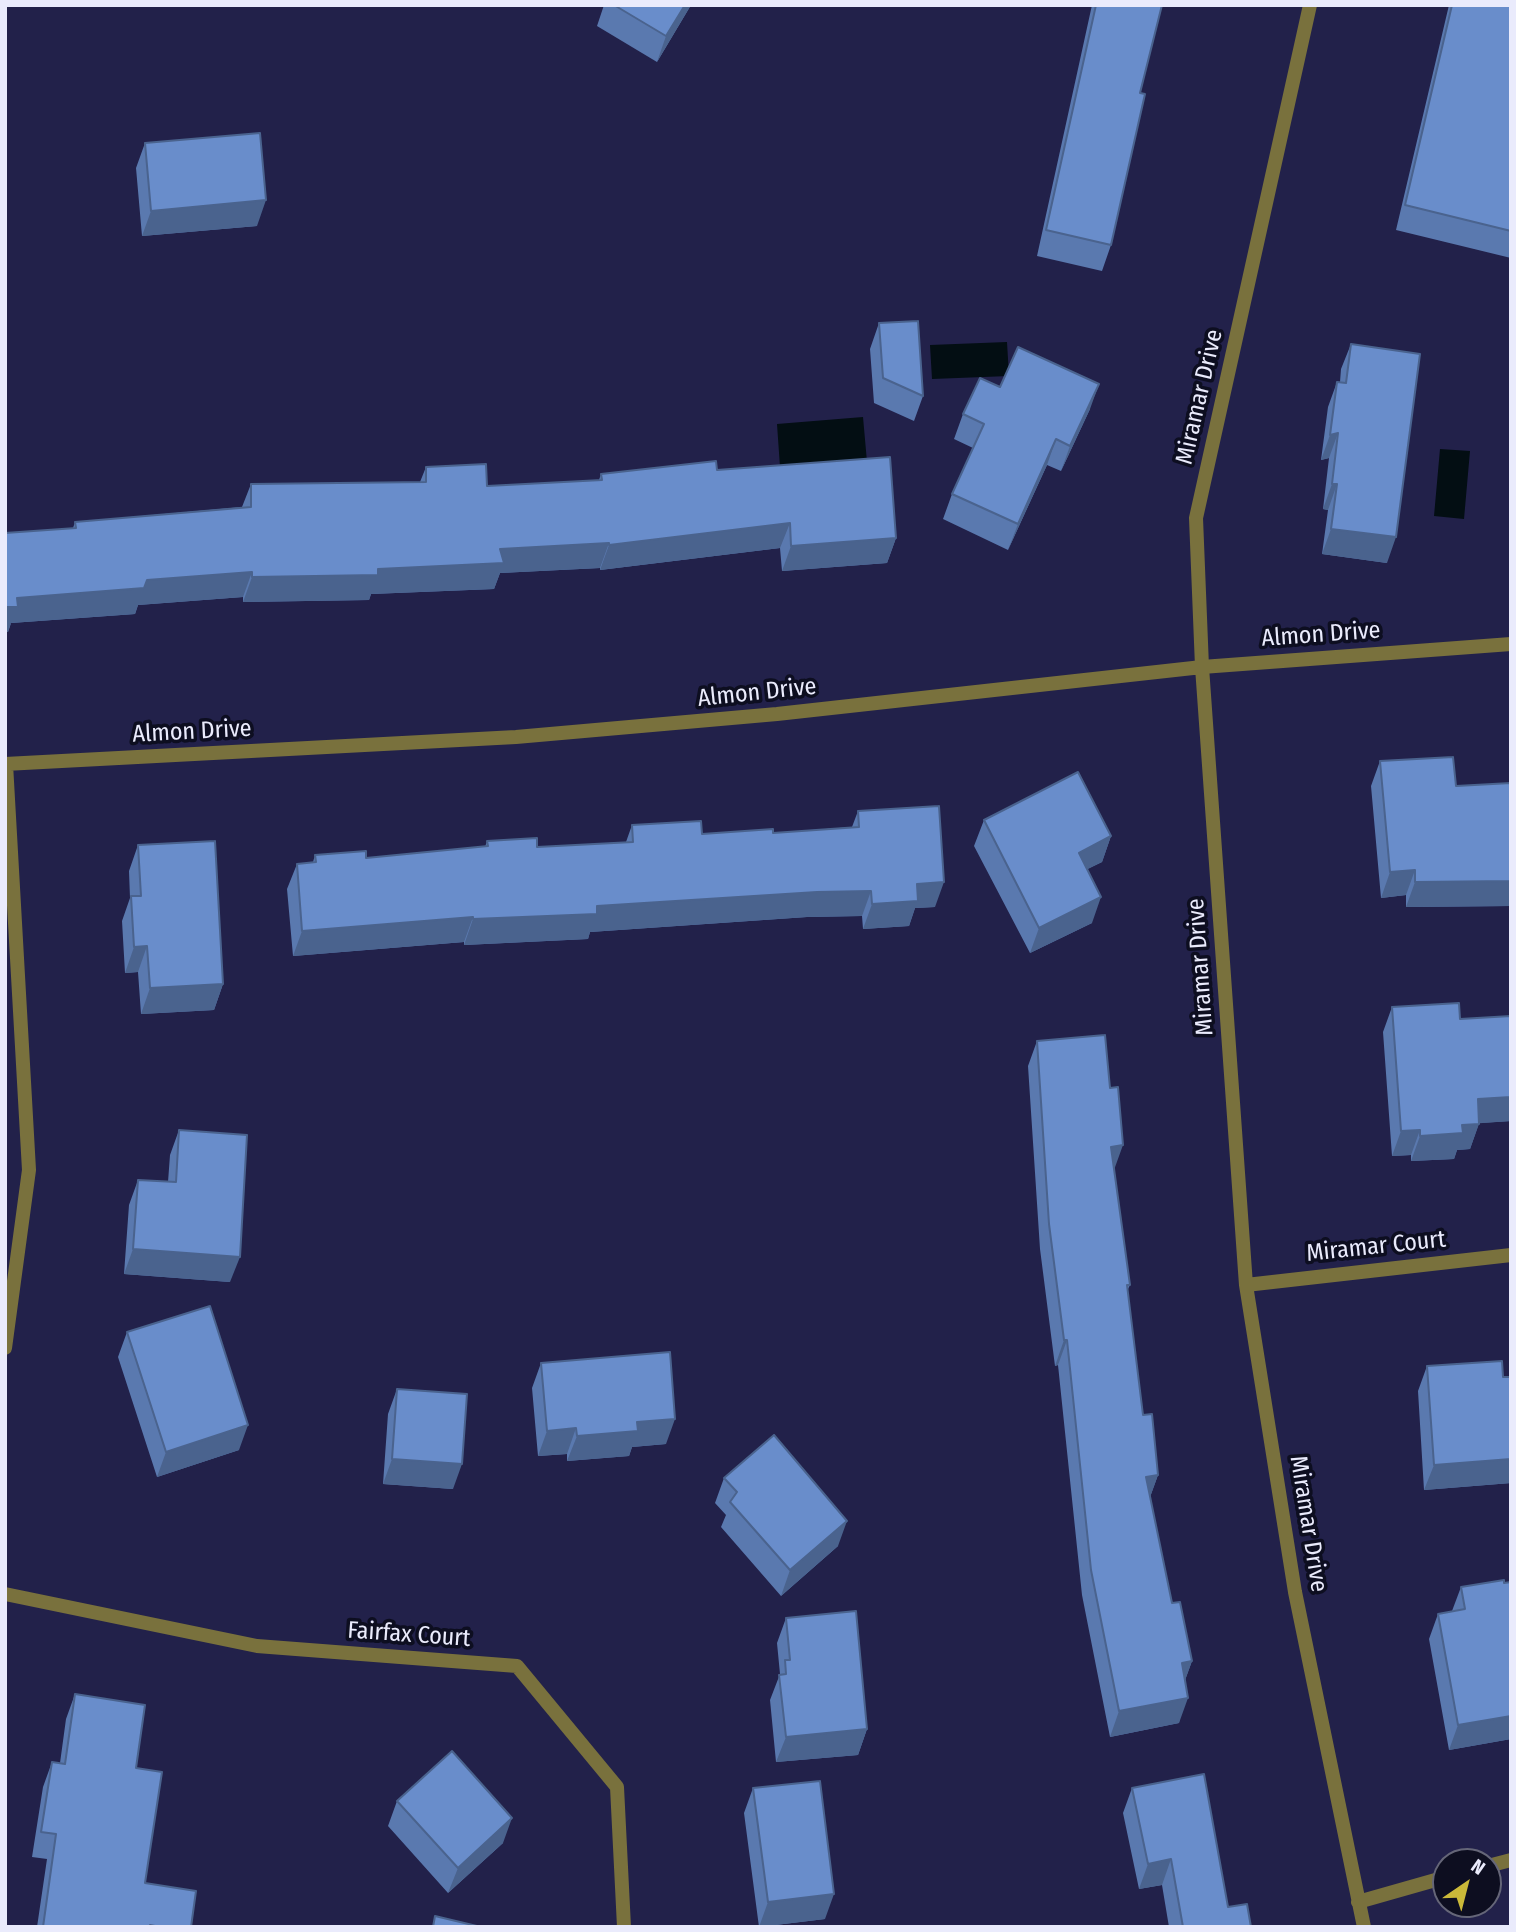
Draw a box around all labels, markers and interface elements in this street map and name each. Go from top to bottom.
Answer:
street label: Miramar Drive [1170,327,1230,467]
street label: Almon Drive [1261,616,1381,654]
street label: Almon Drive [696,672,818,714]
street label: Almon Drive [132,715,252,749]
street label: Miramar Drive [1182,897,1220,1037]
street label: Miramar Court [1305,1225,1447,1269]
street label: Miramar Drive [1283,1454,1333,1594]
street label: Fairfax Court [347,1616,471,1654]
north arrow [1432,1848,1502,1918]
text: N [1467,1854,1489,1880]

